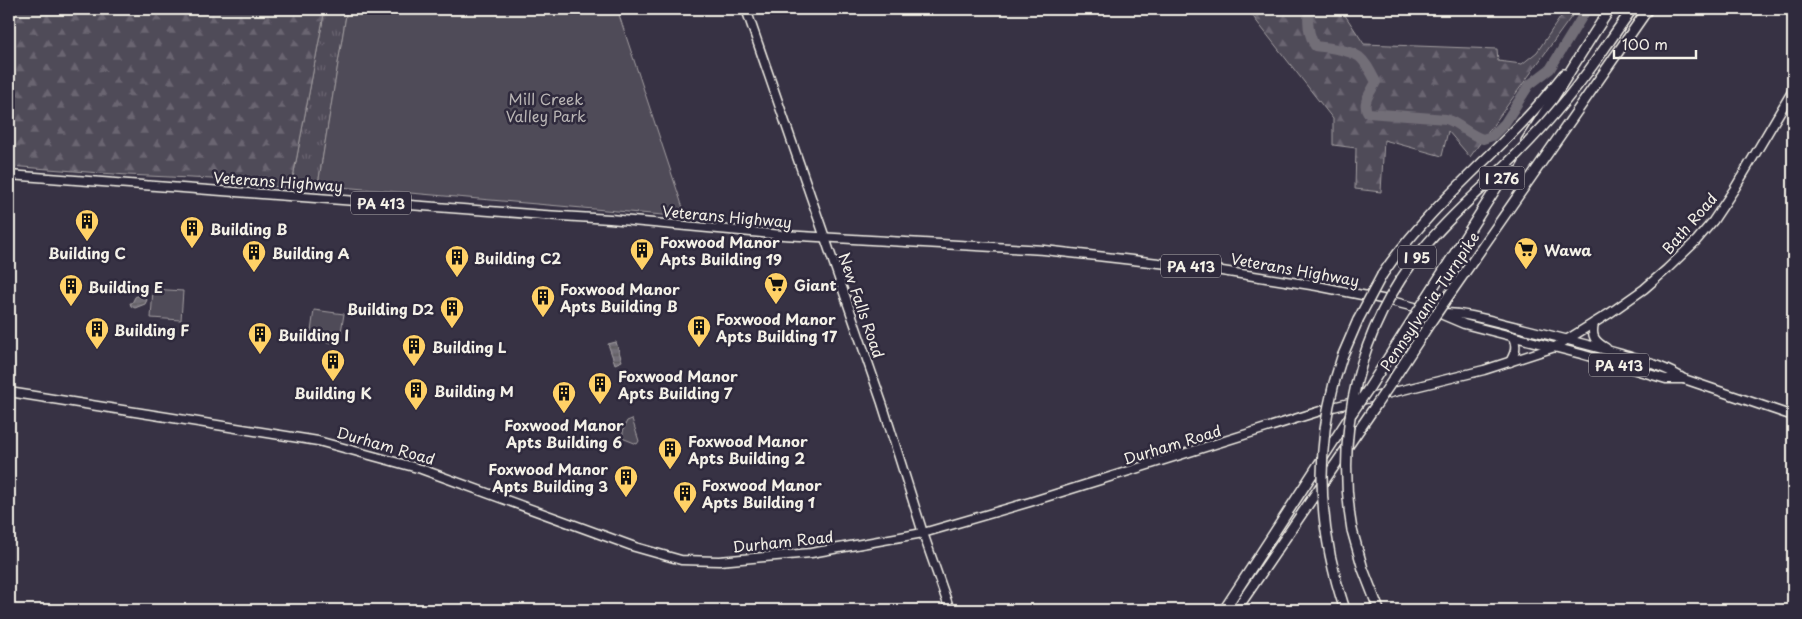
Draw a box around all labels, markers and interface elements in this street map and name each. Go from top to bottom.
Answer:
scale bar [1614,28,1697,60]
text: 100 m [1622,32,1668,55]
park label: Mill Creek Valley Park [506,87,586,127]
street label: Veterans Highway [212,165,344,197]
road number: I 276 [1480,167,1524,190]
street label: Bath Road [1656,187,1722,259]
road number: PA 413 [351,192,411,214]
street label: Veterans Highway [661,199,793,233]
building icon: Building C [74,208,100,242]
building icon: Building B [179,215,205,249]
place label: Building B [210,217,288,240]
street label: Pennsylvania Turnpike [1374,227,1484,375]
place label: Foxwood Manor Apts Building 19 [659,230,782,270]
supermarket icon: Wawa [1513,236,1539,270]
building icon: Foxwood Manor Apts Building 19 [629,237,655,271]
place label: Wawa [1544,238,1592,261]
building icon: Building A [241,239,267,273]
place label: Building C [48,241,126,264]
place label: Building A [272,241,350,264]
building icon: Building C2 [444,244,470,278]
place label: Building C2 [474,246,561,269]
street label: Veterans Highway [1229,246,1361,292]
road number: I 95 [1398,246,1436,268]
street label: New Falls Road [833,249,891,361]
road number: PA 413 [1161,255,1221,278]
supermarket icon: Giant [763,271,789,305]
building icon: Building E [58,273,84,307]
place label: Giant [794,273,837,296]
place label: Building E [88,275,163,298]
place label: Foxwood Manor Apts Building B [559,277,680,317]
building icon: Foxwood Manor Apts Building B [530,284,556,318]
building icon: Building D2 [439,295,465,329]
place label: Building D2 [347,297,434,320]
place label: Foxwood Manor Apts Building 17 [715,307,837,347]
building icon: Foxwood Manor Apts Building 17 [686,314,712,348]
building icon: Building F [84,316,110,350]
place label: Building F [114,318,189,341]
building icon: Building I [247,321,273,355]
place label: Building I [278,323,349,346]
building icon: Building L [401,333,427,367]
place label: Building L [432,335,507,358]
building icon: Building K [320,348,346,382]
road number: PA 413 [1589,354,1649,376]
place label: Foxwood Manor Apts Building 7 [617,364,738,404]
building icon: Foxwood Manor Apts Building 7 [587,371,613,405]
building icon: Building M [403,377,429,411]
place label: Building M [434,379,514,402]
building icon: Foxwood Manor Apts Building 6 [551,380,577,414]
place label: Building K [294,381,372,404]
place label: Foxwood Manor Apts Building 6 [504,413,624,453]
street label: Durham Road [1120,418,1224,470]
street label: Durham Road [334,420,438,470]
place label: Foxwood Manor Apts Building 2 [687,429,808,469]
building icon: Foxwood Manor Apts Building 2 [657,436,683,470]
place label: Foxwood Manor Apts Building 3 [488,457,608,497]
building icon: Foxwood Manor Apts Building 3 [613,464,639,498]
place label: Foxwood Manor Apts Building 1 [701,473,822,513]
building icon: Foxwood Manor Apts Building 1 [672,480,698,514]
street label: Durham Road [731,524,835,558]

